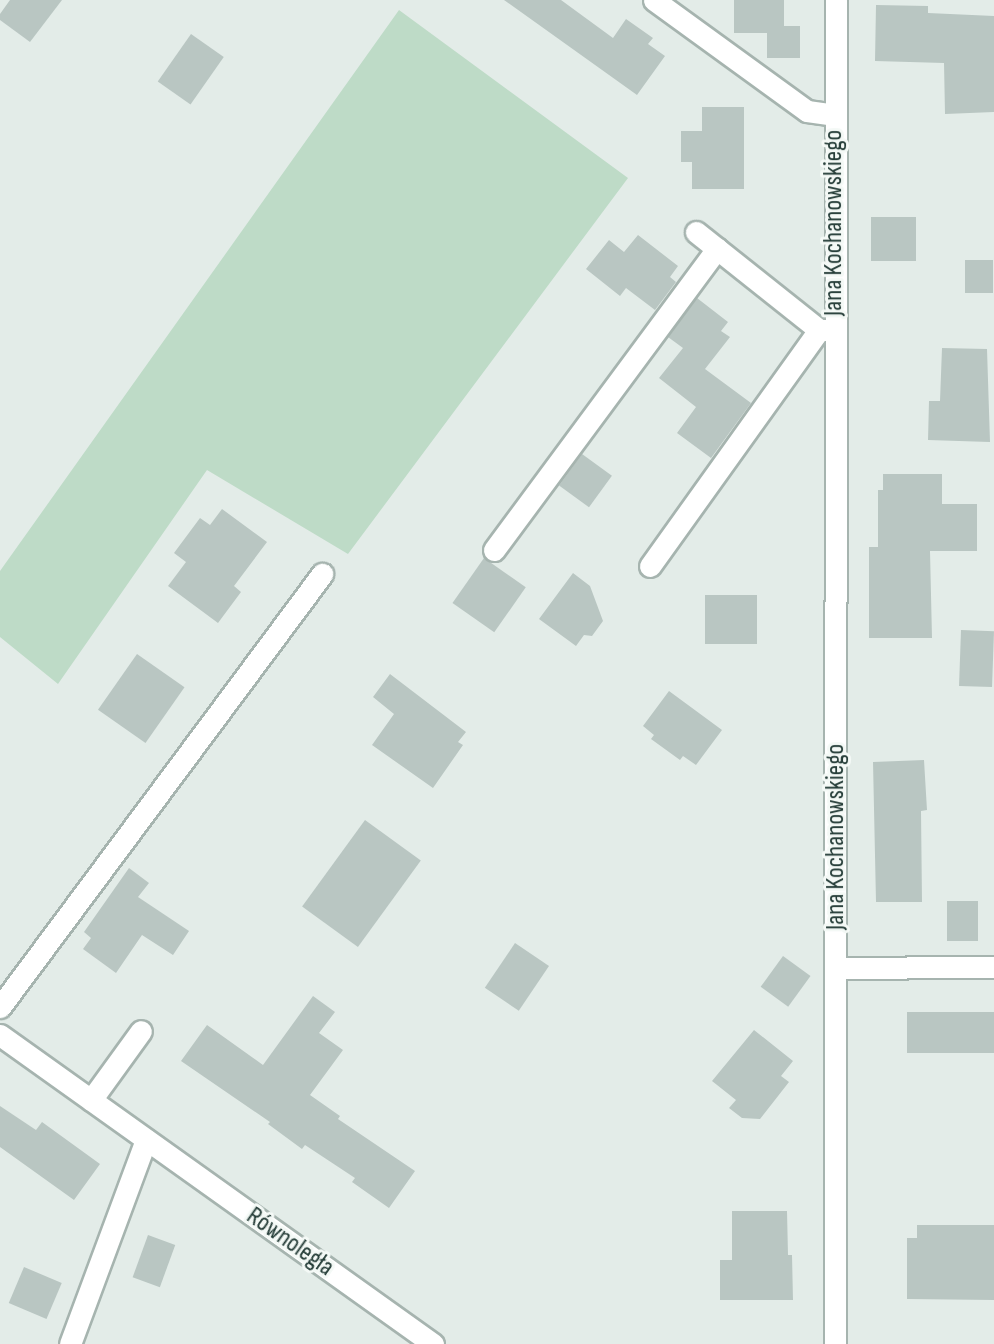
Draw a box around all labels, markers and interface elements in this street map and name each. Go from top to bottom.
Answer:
street label: Jana Kochanowskiego [818,130,850,316]
street label: Jana Kochanowskiego [820,744,852,930]
street label: Równoległa [240,1201,340,1283]

